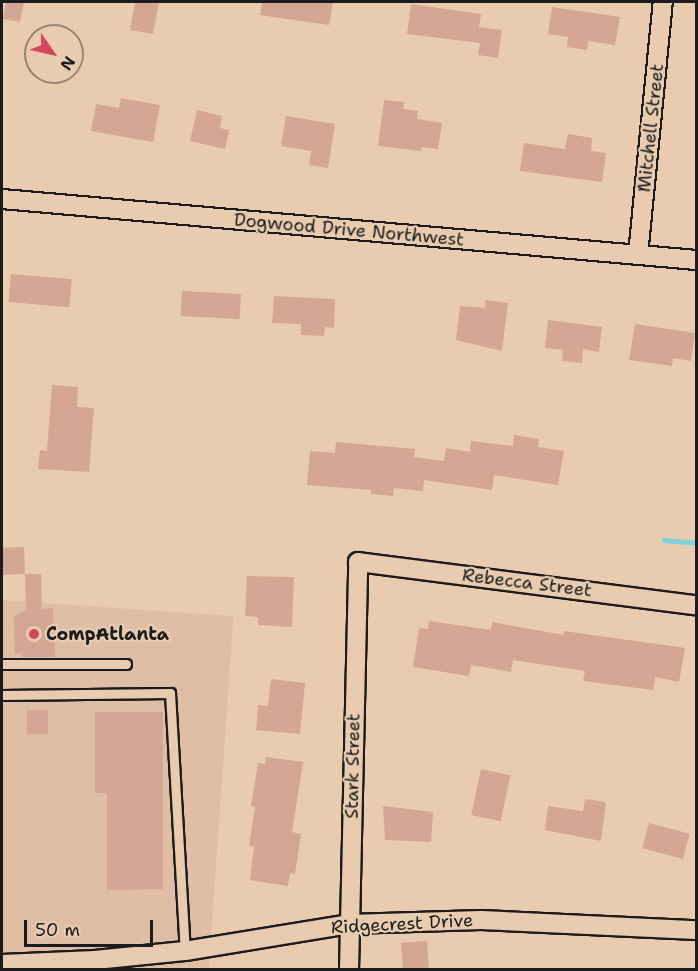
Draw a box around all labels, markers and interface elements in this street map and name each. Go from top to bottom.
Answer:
north arrow [24,24,84,84]
text: N [55,52,80,74]
street label: Mitchell Street [634,63,668,193]
street label: Dogwood Drive Northwest [233,209,465,251]
street label: Rebecca Street [461,564,593,602]
place label: CompAtlanta [46,623,169,645]
marker: CompAtlanta [27,627,41,641]
street label: Stark Street [341,713,365,819]
scale bar [27,908,156,946]
street label: Ridgecrest Drive [330,909,474,939]
text: 50 m [35,918,80,942]

